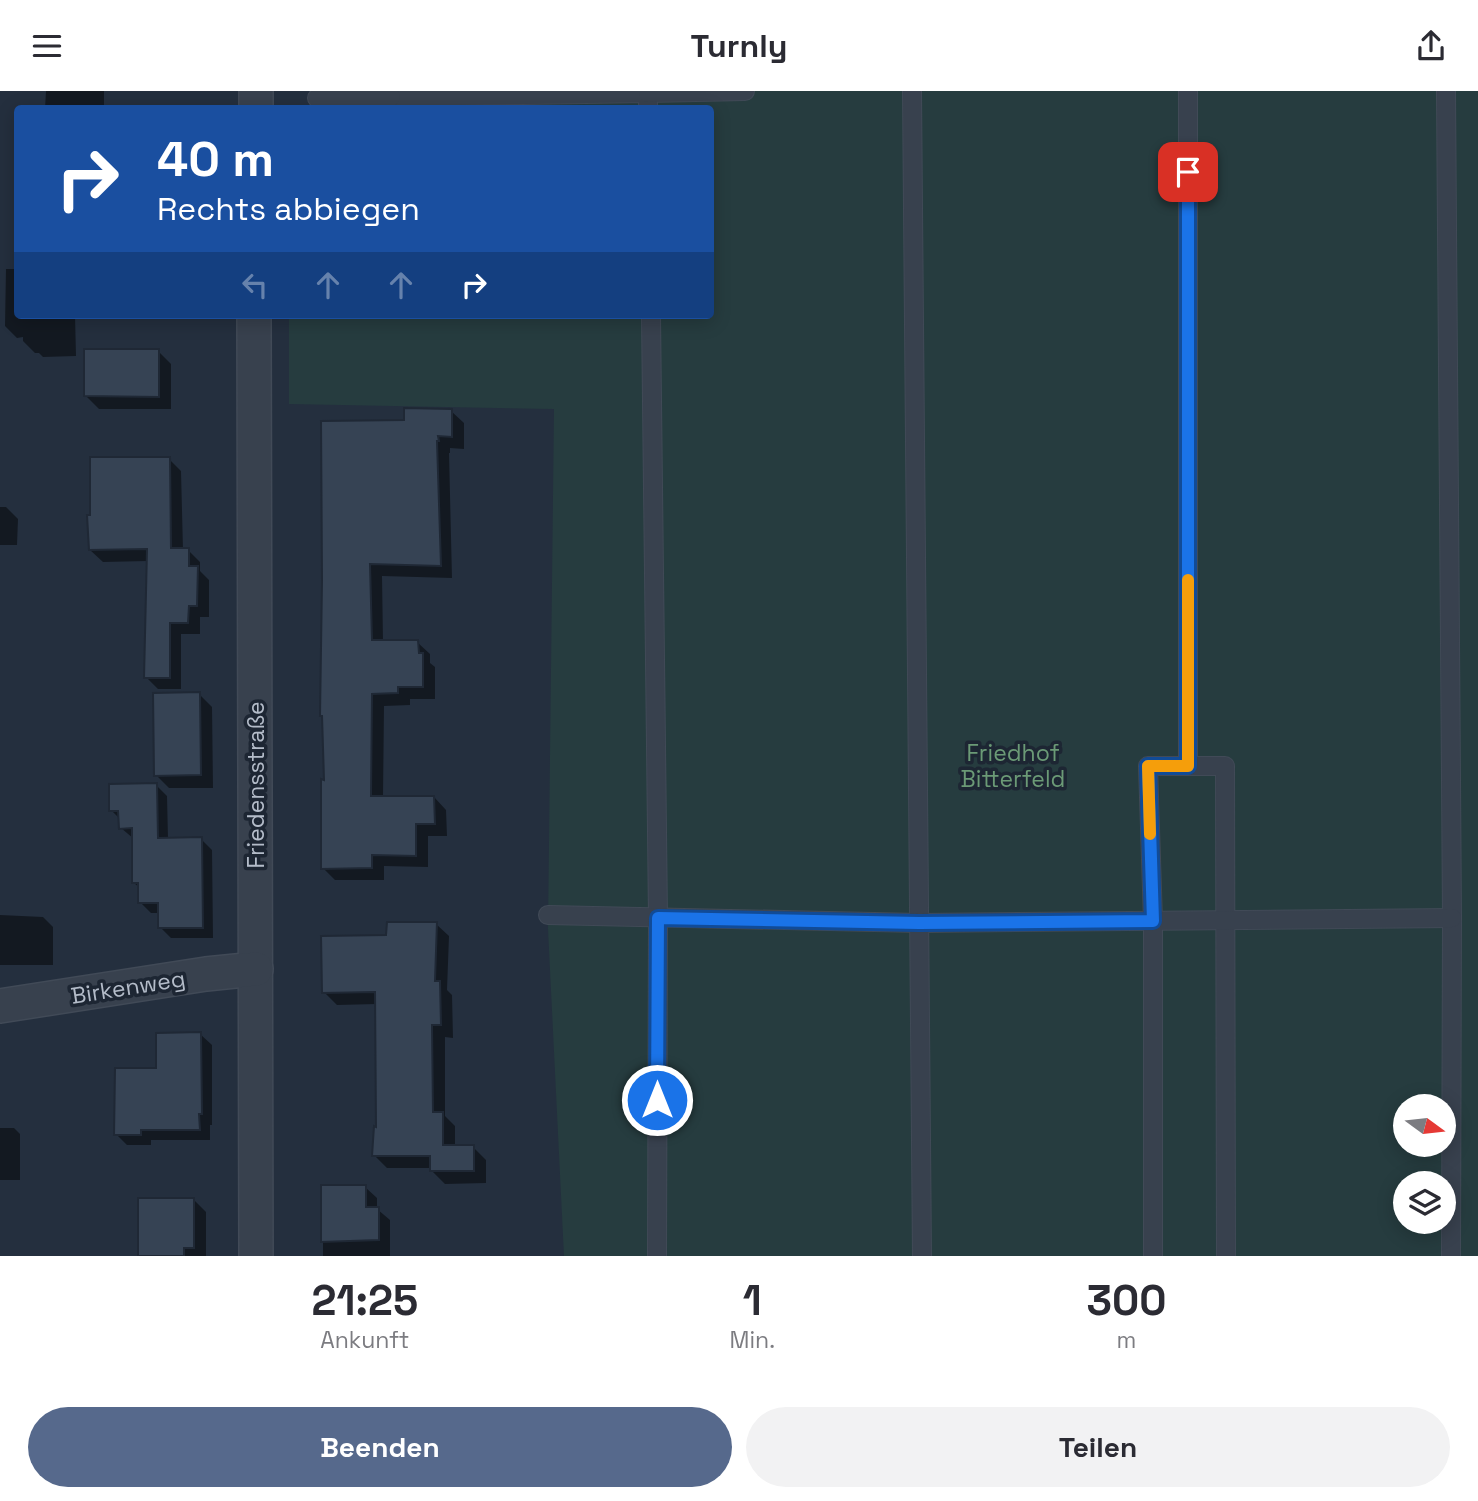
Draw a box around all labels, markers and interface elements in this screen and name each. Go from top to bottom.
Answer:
text: Turnly [691,26,787,66]
icon: menu [28,27,66,65]
icon: share [1412,27,1450,65]
text: 40 m [157,128,274,190]
icon: right [42,133,133,224]
pin [1158,142,1218,202]
icon: arrive [1169,153,1207,191]
text: Rechts abbiegen [157,189,420,229]
icon: left [236,266,274,304]
icon: ahead [309,266,347,304]
icon: ahead [382,266,420,304]
icon: right [455,266,493,304]
street label: Friedensstraße [241,702,271,869]
park label: Friedhof Bitterfeld [961,738,1065,794]
street label: Birkenweg [69,963,187,1011]
position arrow [620,1063,694,1137]
north arrow [1393,1094,1456,1157]
map controls [1393,1094,1456,1234]
button: layers [1393,1171,1456,1234]
text: 21:25 [311,1274,418,1327]
text: 1 [743,1274,762,1327]
text: 300 [1087,1274,1166,1327]
text: Ankunft [320,1325,409,1355]
text: Min. [730,1325,775,1355]
text: m [1117,1325,1136,1355]
button: Beenden [28,1407,732,1487]
button: Teilen [746,1407,1450,1487]

